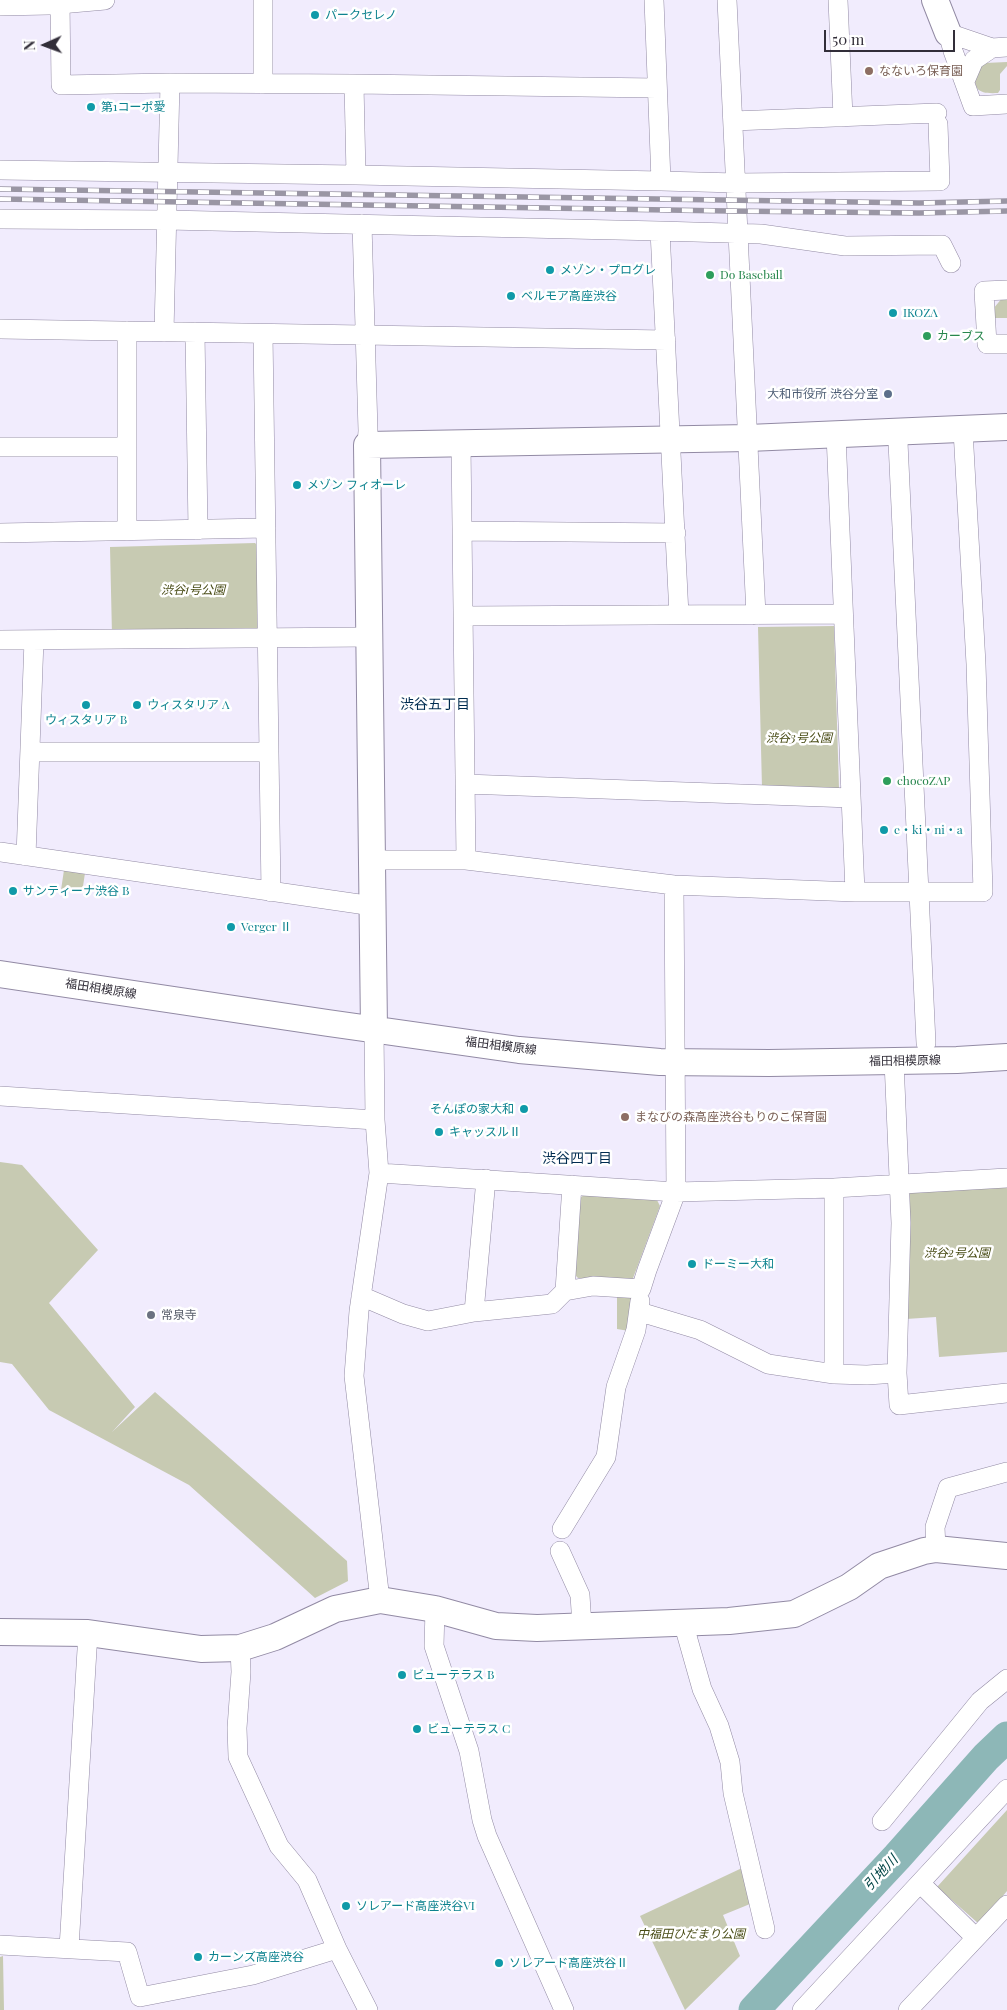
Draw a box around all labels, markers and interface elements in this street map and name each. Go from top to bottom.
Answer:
place label: パークセレノ [325,8,397,22]
marker: パークセレノ [309,9,321,21]
north arrow [20,20,70,70]
scale bar [827,20,958,52]
text: 50 m [832,29,864,49]
text: N [20,40,39,51]
place label: なないろ保育園 [879,64,963,78]
marker: なないろ保育園 [863,65,875,77]
place label: 第1コーポ愛 [101,100,165,114]
marker: 第1コーポ愛 [85,101,97,113]
place label: メゾン・プログレ [560,263,656,277]
marker: メゾン・プログレ [544,264,556,276]
place label: Do Baseball [720,268,783,282]
marker: Do Baseball [704,269,716,281]
place label: ベルモア高座渋谷 [521,289,617,303]
marker: ベルモア高座渋谷 [505,290,517,302]
place label: IKOZA [903,306,938,320]
marker: IKOZA [887,307,899,319]
place label: カーブス [937,329,985,343]
marker: カーブス [921,330,933,342]
place label: 大和市役所 渋谷分室 [767,387,878,401]
marker: 大和市役所 渋谷分室 [882,388,894,400]
place label: メゾン フィオーレ [307,478,406,492]
marker: メゾン フィオーレ [291,479,303,491]
park label: 渋谷1号公園 [161,583,225,597]
district label: 渋谷五丁目 [400,697,470,713]
place label: ウィスタリア A [147,698,230,712]
marker: ウィスタリア B [80,699,92,711]
marker: ウィスタリア A [131,699,143,711]
place label: ウィスタリア B [45,713,127,727]
park label: 渋谷3号公園 [766,731,832,745]
place label: chocoZAP [897,774,950,788]
marker: chocoZAP [881,775,893,787]
place label: e・ki・ni・a [894,823,963,837]
marker: e・ki・ni・a [878,824,890,836]
place label: サンティーナ渋谷 B [23,884,129,898]
marker: サンティーナ渋谷 B [7,885,19,897]
place label: Verger Ⅱ [241,920,292,934]
marker: Verger Ⅱ [225,921,237,933]
street label: 福田相模原線 [64,976,138,1002]
street label: 福田相模原線 [464,1034,538,1058]
street label: 福田相模原線 [869,1053,941,1069]
place label: そんぽの家大和 [430,1102,514,1116]
marker: そんぽの家大和 [518,1103,530,1115]
place label: まなびの森高座渋谷もりのこ保育園 [635,1110,827,1124]
marker: まなびの森高座渋谷もりのこ保育園 [619,1111,631,1123]
place label: キャッスルⅡ [449,1125,521,1139]
marker: キャッスルⅡ [433,1126,445,1138]
district label: 渋谷四丁目 [542,1151,612,1167]
park label: 渋谷2号公園 [924,1246,990,1260]
place label: ドーミー大和 [702,1257,774,1271]
marker: ドーミー大和 [686,1258,698,1270]
place label: 常泉寺 [161,1308,197,1322]
marker: 常泉寺 [145,1309,157,1321]
place label: ビューテラス B [412,1668,494,1682]
marker: ビューテラス B [396,1669,408,1681]
place label: ビューテラス C [427,1722,510,1736]
marker: ビューテラス C [411,1723,423,1735]
water label: 引地川 [861,1852,901,1894]
place label: ソレアード高座渋谷VI [356,1899,475,1913]
marker: ソレアード高座渋谷VI [340,1900,352,1912]
park label: 中福田ひだまり公園 [637,1927,745,1941]
place label: カーンズ高座渋谷 [208,1950,304,1964]
marker: カーンズ高座渋谷 [192,1951,204,1963]
place label: ソレアード高座渋谷Ⅱ [509,1956,628,1970]
marker: ソレアード高座渋谷Ⅱ [493,1957,505,1969]

